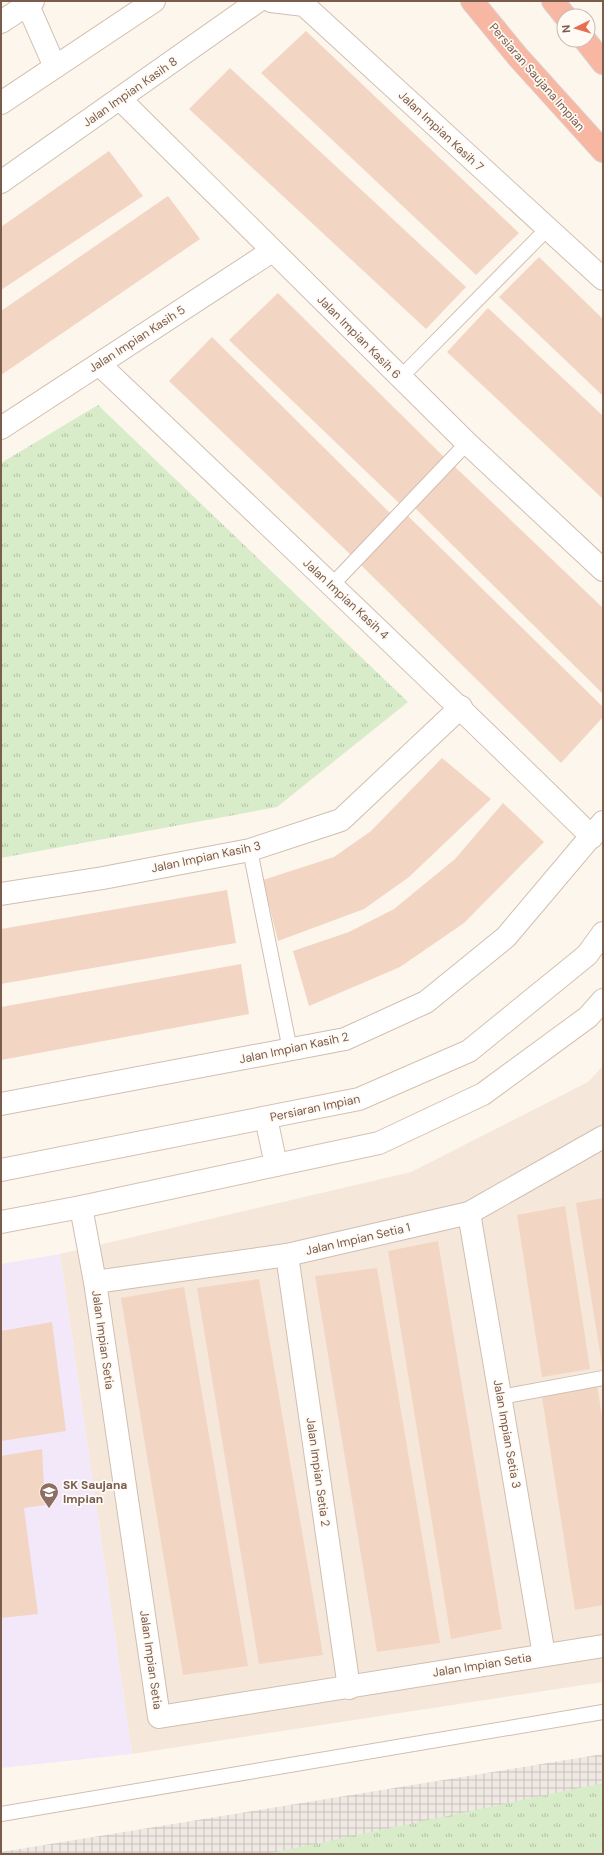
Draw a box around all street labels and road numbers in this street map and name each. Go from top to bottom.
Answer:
street label: Persiaran Saujana Impian [486,20,588,134]
street label: Jalan Impian Kasih 8 [80,53,180,131]
street label: Jalan Impian Kasih 7 [395,87,487,175]
street label: Jalan Impian Kasih 6 [314,292,404,382]
street label: Jalan Impian Kasih 5 [86,302,188,376]
street label: Jalan Impian Kasih 4 [300,555,392,643]
street label: Jalan Impian Kasih 3 [150,838,262,876]
street label: Jalan Impian Kasih 2 [238,1029,350,1067]
street label: Persiaran Impian [269,1091,362,1125]
street label: Jalan Impian Setia 1 [304,1219,412,1259]
street label: Jalan Impian Setia [88,1289,118,1391]
street label: Jalan Impian Setia 3 [490,1378,524,1490]
street label: Jalan Impian Setia 2 [302,1416,334,1528]
street label: Jalan Impian Setia [136,1609,166,1711]
street label: Jalan Impian Setia [431,1649,533,1681]

